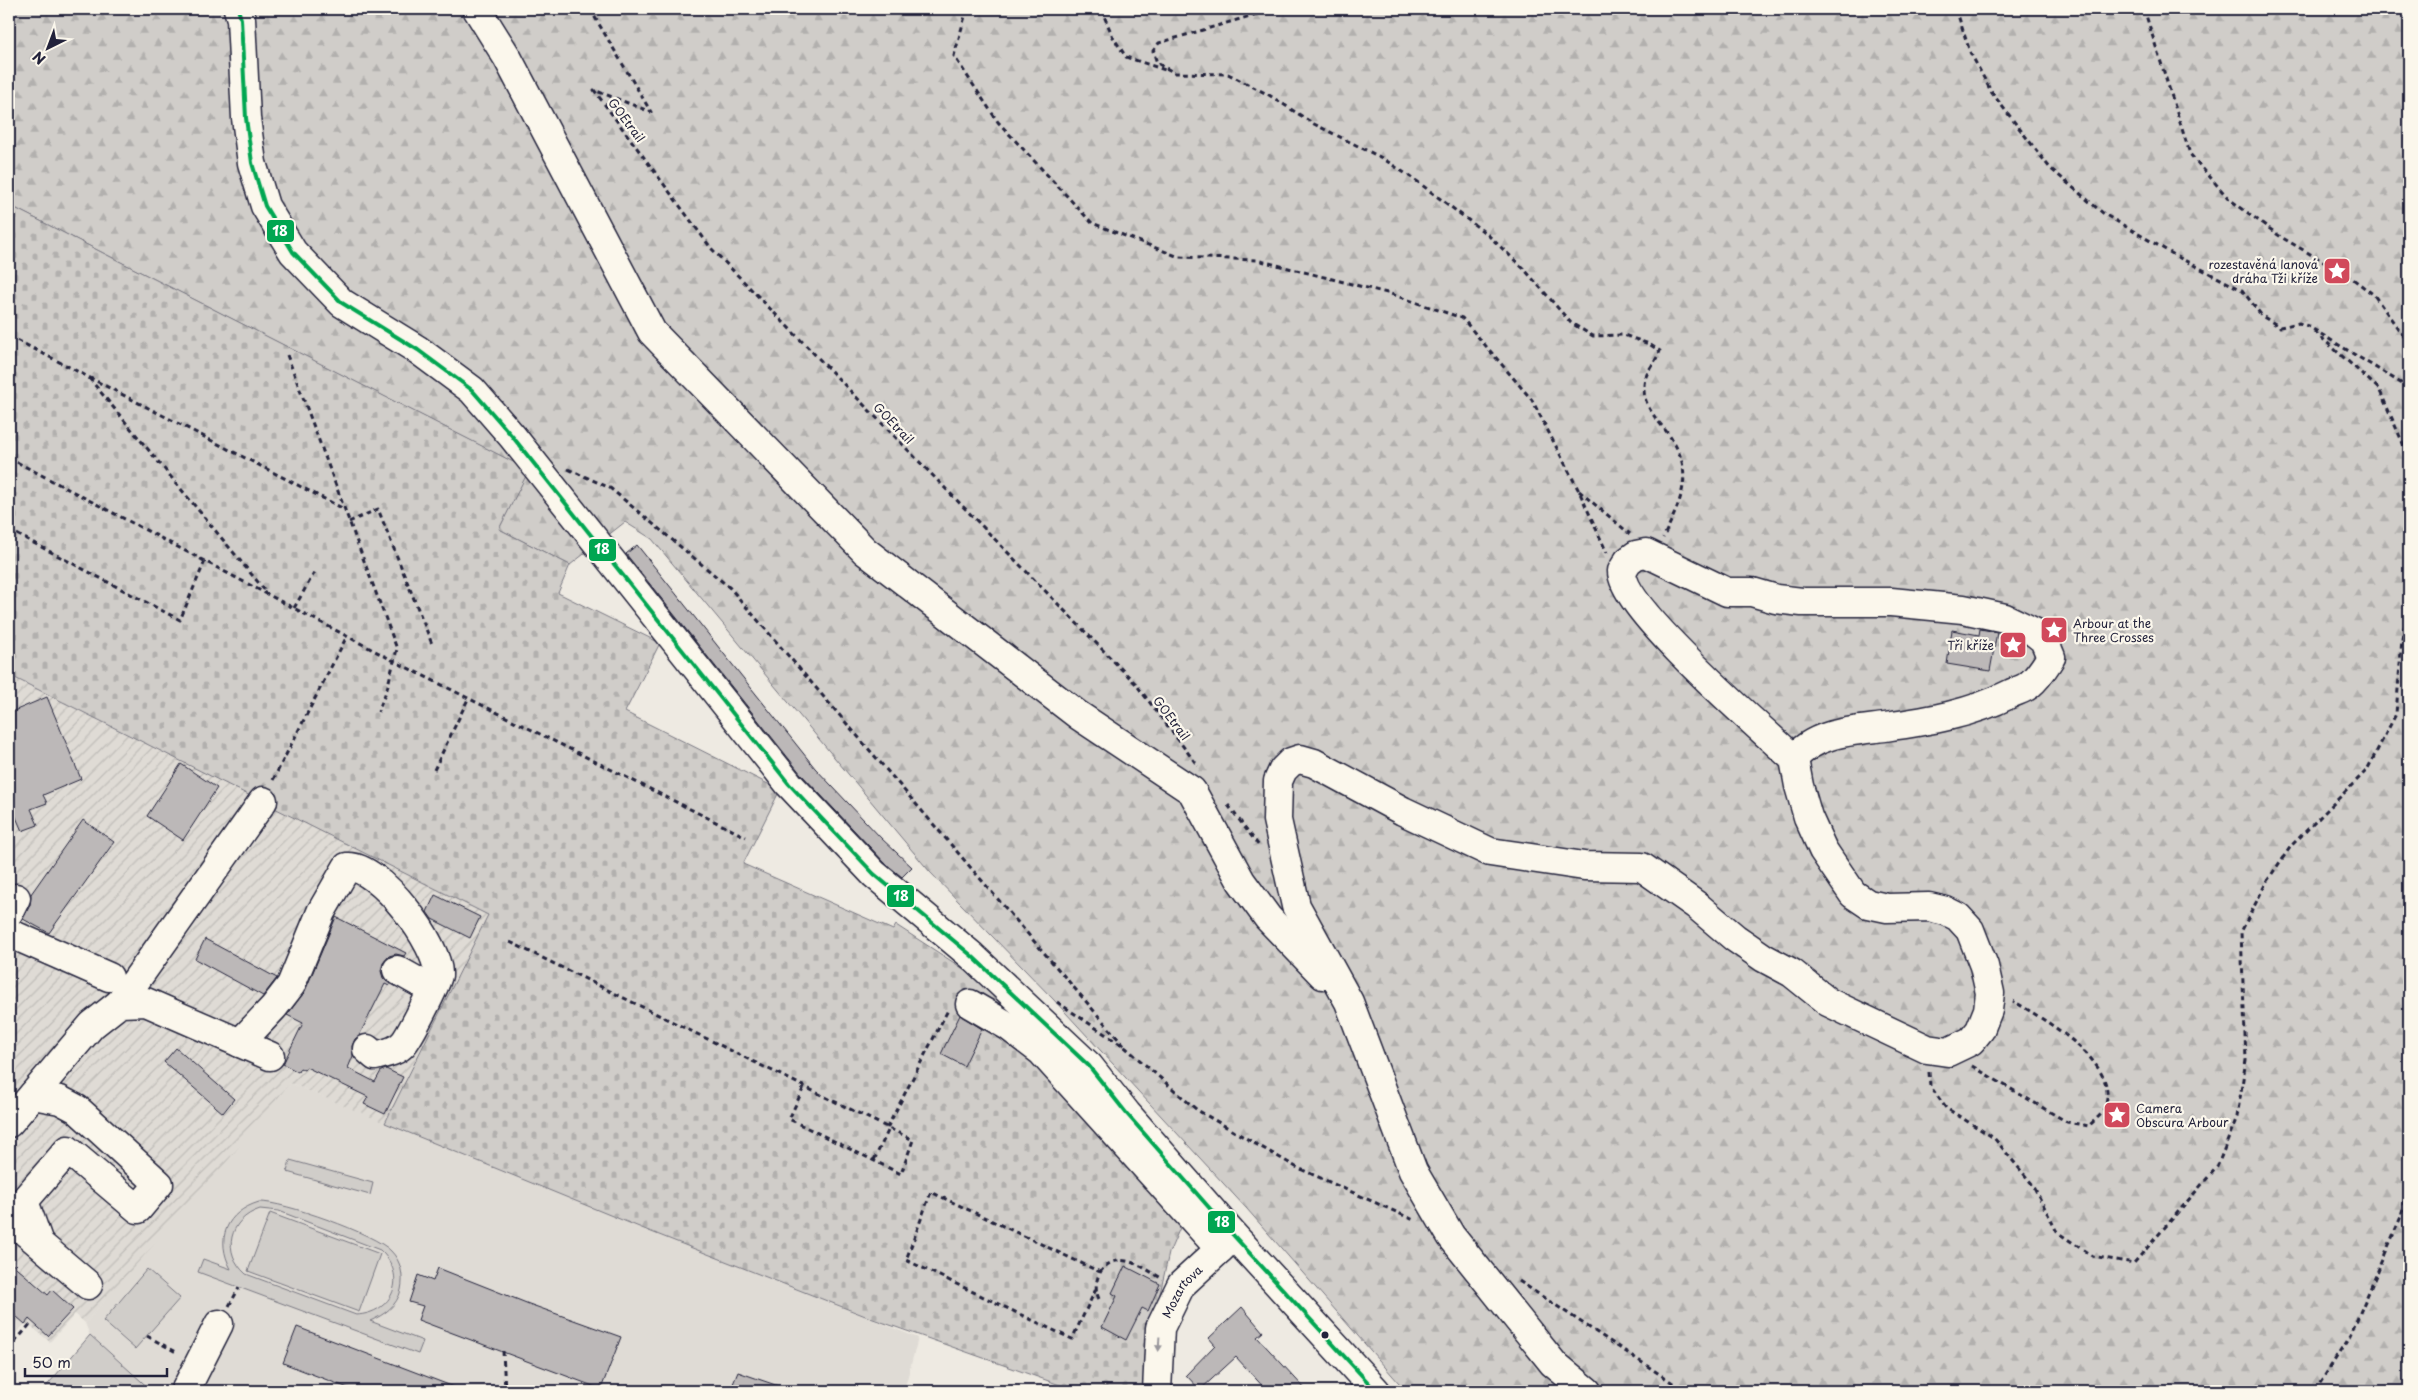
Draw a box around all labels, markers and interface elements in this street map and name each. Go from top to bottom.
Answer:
north arrow [22,22,72,72]
text: N [28,47,50,70]
street label: GOEtrail [604,94,650,146]
line badge: 18 [266,219,295,243]
text: 18 [272,220,288,241]
place label: rozestavěná lanová dráha Tži kříže [2209,255,2319,287]
place icon: rozestavěná lanová dráha Tži kříže [2322,256,2352,286]
street label: GOEtrail [870,398,918,448]
line badge: 18 [588,538,617,562]
text: 18 [594,538,610,559]
place label: Arbour at the Three Crosses [2073,614,2154,646]
place icon: Arbour at the Three Crosses [2039,615,2069,645]
place icon: Tři kříže [1998,630,2028,660]
place label: Tři kříže [1947,636,1994,654]
street label: GOEtrail [1149,692,1195,744]
line badge: 18 [886,884,915,908]
text: 18 [893,885,909,906]
place label: Camera Obscura Arbour [2136,1099,2229,1131]
place icon: Camera Obscura Arbour [2102,1100,2132,1130]
line badge: 18 [1207,1210,1236,1234]
text: 18 [1214,1211,1230,1232]
street label: Mozartova [1157,1260,1207,1321]
unlabelled marker [1320,1330,1330,1340]
one-way arrow [1155,1336,1163,1352]
scale bar [25,1345,168,1377]
text: 50 m [32,1350,71,1373]

